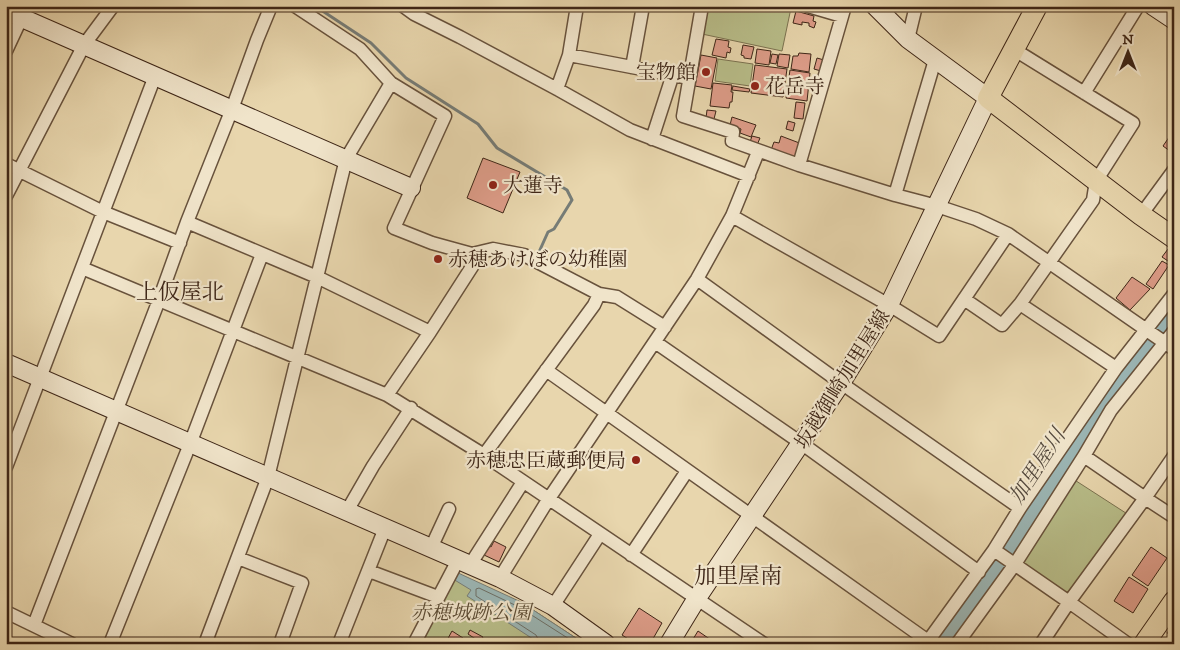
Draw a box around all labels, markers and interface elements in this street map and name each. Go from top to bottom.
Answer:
north arrow [1102,28,1152,78]
text: N [1122,31,1134,49]
place label: 宝物館 [636,61,696,86]
marker: 宝物館 [700,66,712,78]
place label: 花岳寺 [765,75,825,100]
marker: 花岳寺 [749,80,761,92]
place label: 大蓮寺 [503,174,563,199]
marker: 大蓮寺 [487,179,499,191]
place label: 赤穂あけぼの幼稚園 [448,248,628,273]
marker: 赤穂あけぼの幼稚園 [432,253,444,265]
district label: 上仮屋北 [136,279,224,306]
street label: 坂越御崎加里屋線 [790,305,896,454]
water label: 加里屋川 [1004,423,1073,509]
place label: 赤穂忠臣蔵郵便局 [466,449,626,474]
marker: 赤穂忠臣蔵郵便局 [630,454,642,466]
district label: 加里屋南 [694,563,782,590]
park label: 赤穂城跡公園 [411,601,534,626]

